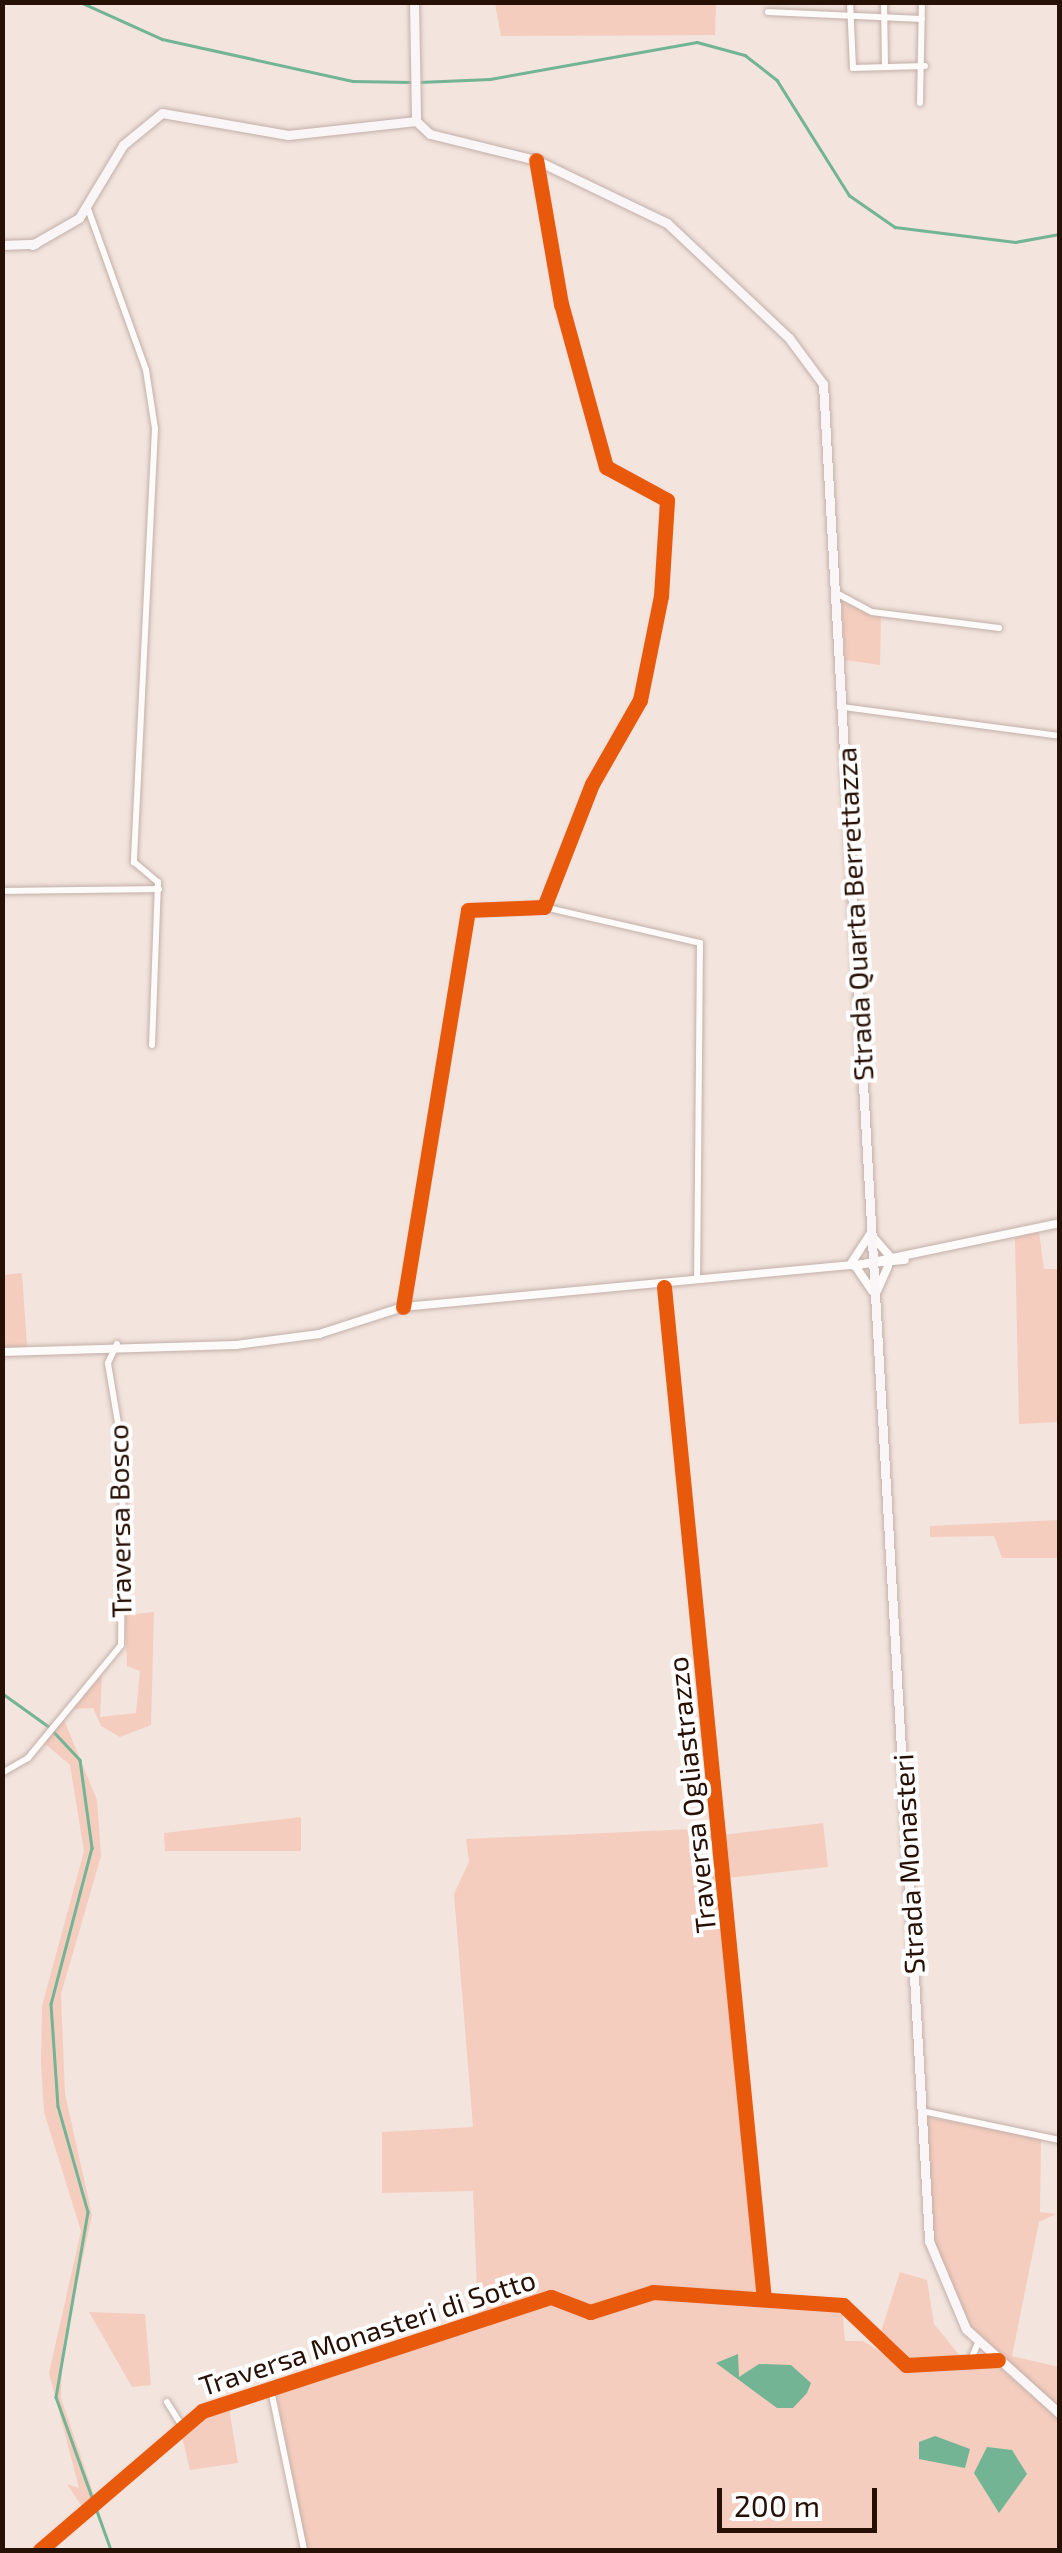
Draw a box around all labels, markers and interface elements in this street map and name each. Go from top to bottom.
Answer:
street label: Strada Quarta Berrettazza [828,746,880,1082]
street label: Traversa Bosco [101,1424,137,1618]
street label: Traversa Ogliastrazzo [660,1655,722,1935]
street label: Strada Monasteri [885,1753,931,1975]
street label: Traversa Monasteri di Sotto [195,2262,539,2402]
scale bar [722,2468,882,2530]
text: 200 m [734,2487,820,2523]

